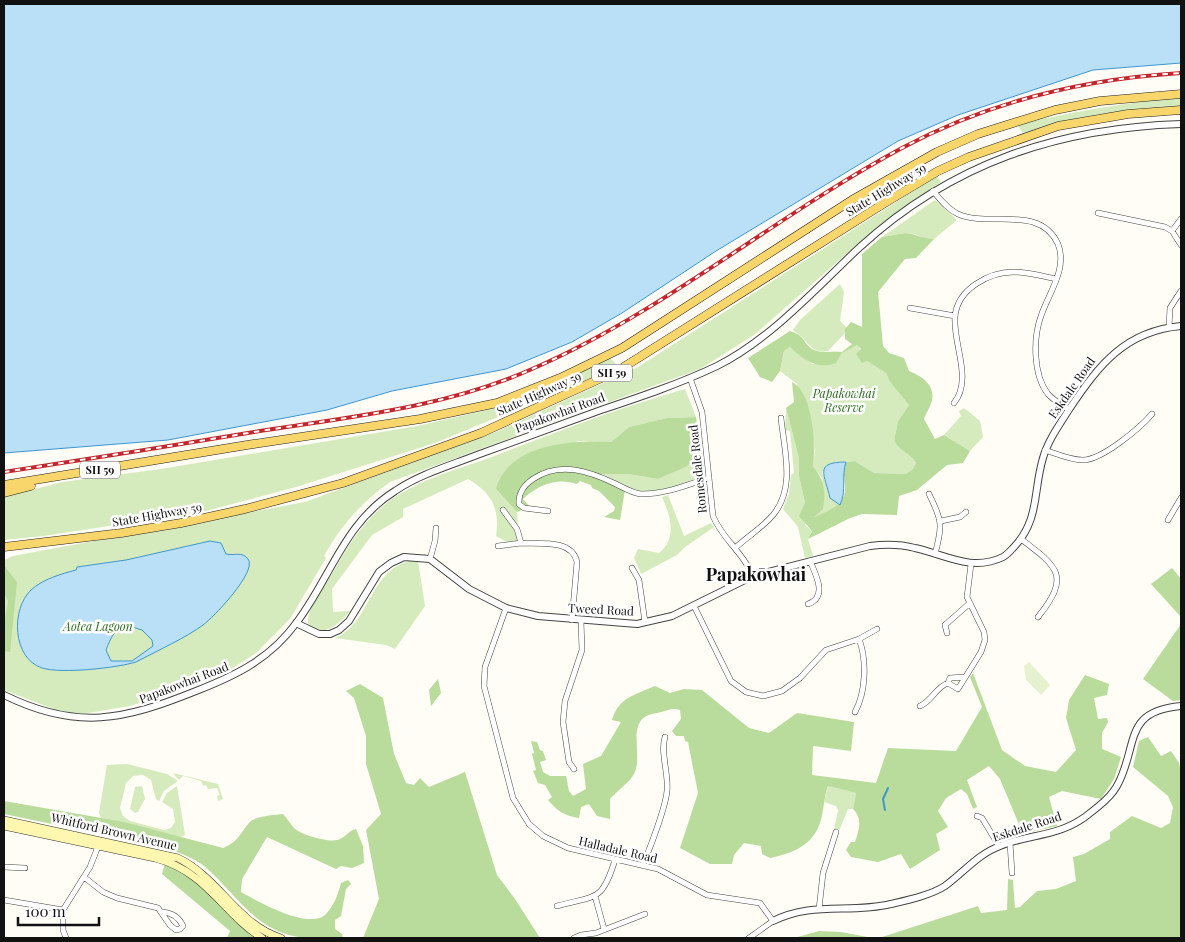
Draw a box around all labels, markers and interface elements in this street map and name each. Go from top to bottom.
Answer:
street label: State Highway 59 [842,159,929,219]
street label: Eskdale Road [1044,354,1098,421]
road number: SH 59 [592,364,632,382]
street label: State Highway 59 [494,367,583,419]
park label: Papakowhai Reserve [812,385,876,415]
street label: Papakowhai Road [513,388,607,436]
street label: Romesdale Road [684,424,710,514]
road number: SH 59 [80,462,120,478]
street label: State Highway 59 [111,498,203,530]
district label: Papakōwhai [706,562,807,586]
street label: Tweed Road [568,599,634,619]
park label: Aotea Lagoon [61,618,133,634]
street label: Papakowhai Road [137,658,231,706]
street label: Eskdale Road [990,807,1063,845]
street label: Whitford Brown Avenue [49,809,179,853]
street label: Halladale Road [577,832,659,866]
scale bar [18,894,99,926]
text: 100 m [25,901,66,921]

